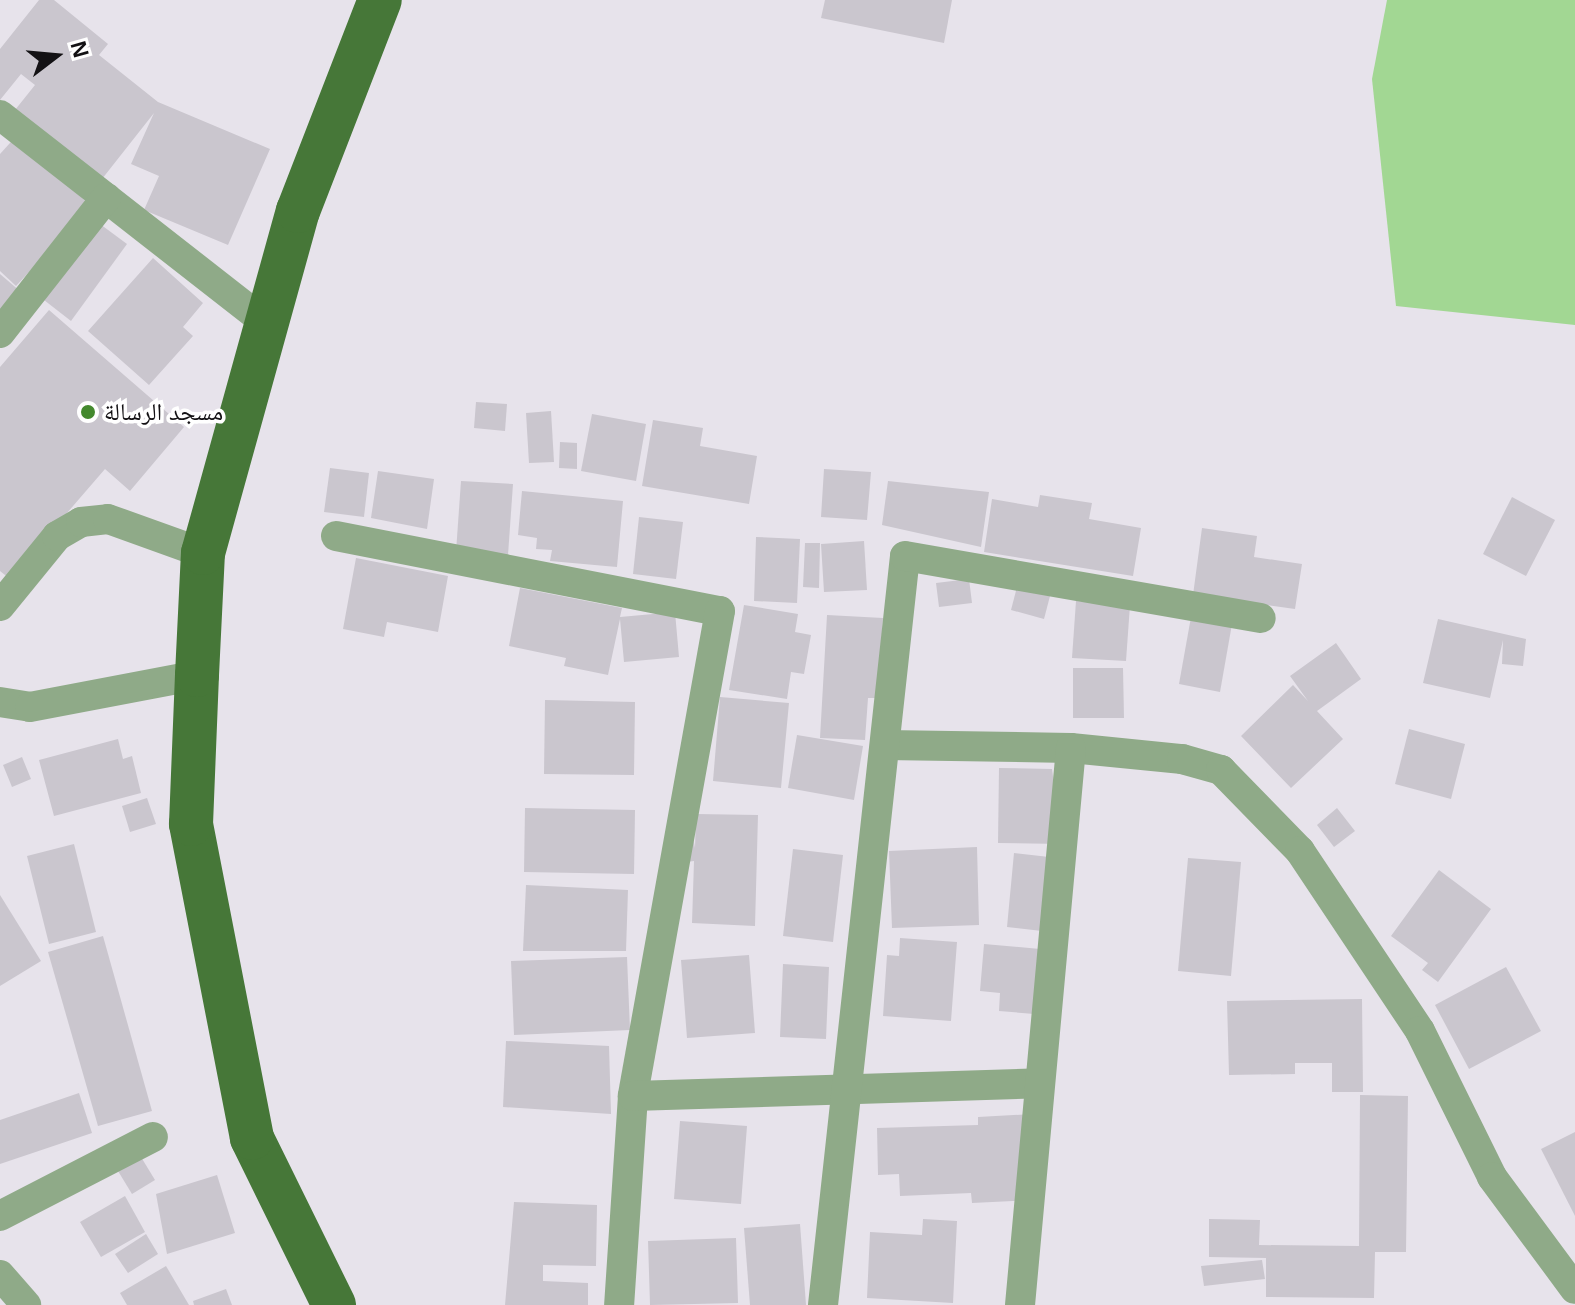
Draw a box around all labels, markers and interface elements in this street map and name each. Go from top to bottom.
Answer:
north arrow [16,16,96,96]
text: N [65,38,94,60]
place label: مسجد الرسالة [104,398,223,426]
marker: مسجد الرسالة [79,403,97,421]

